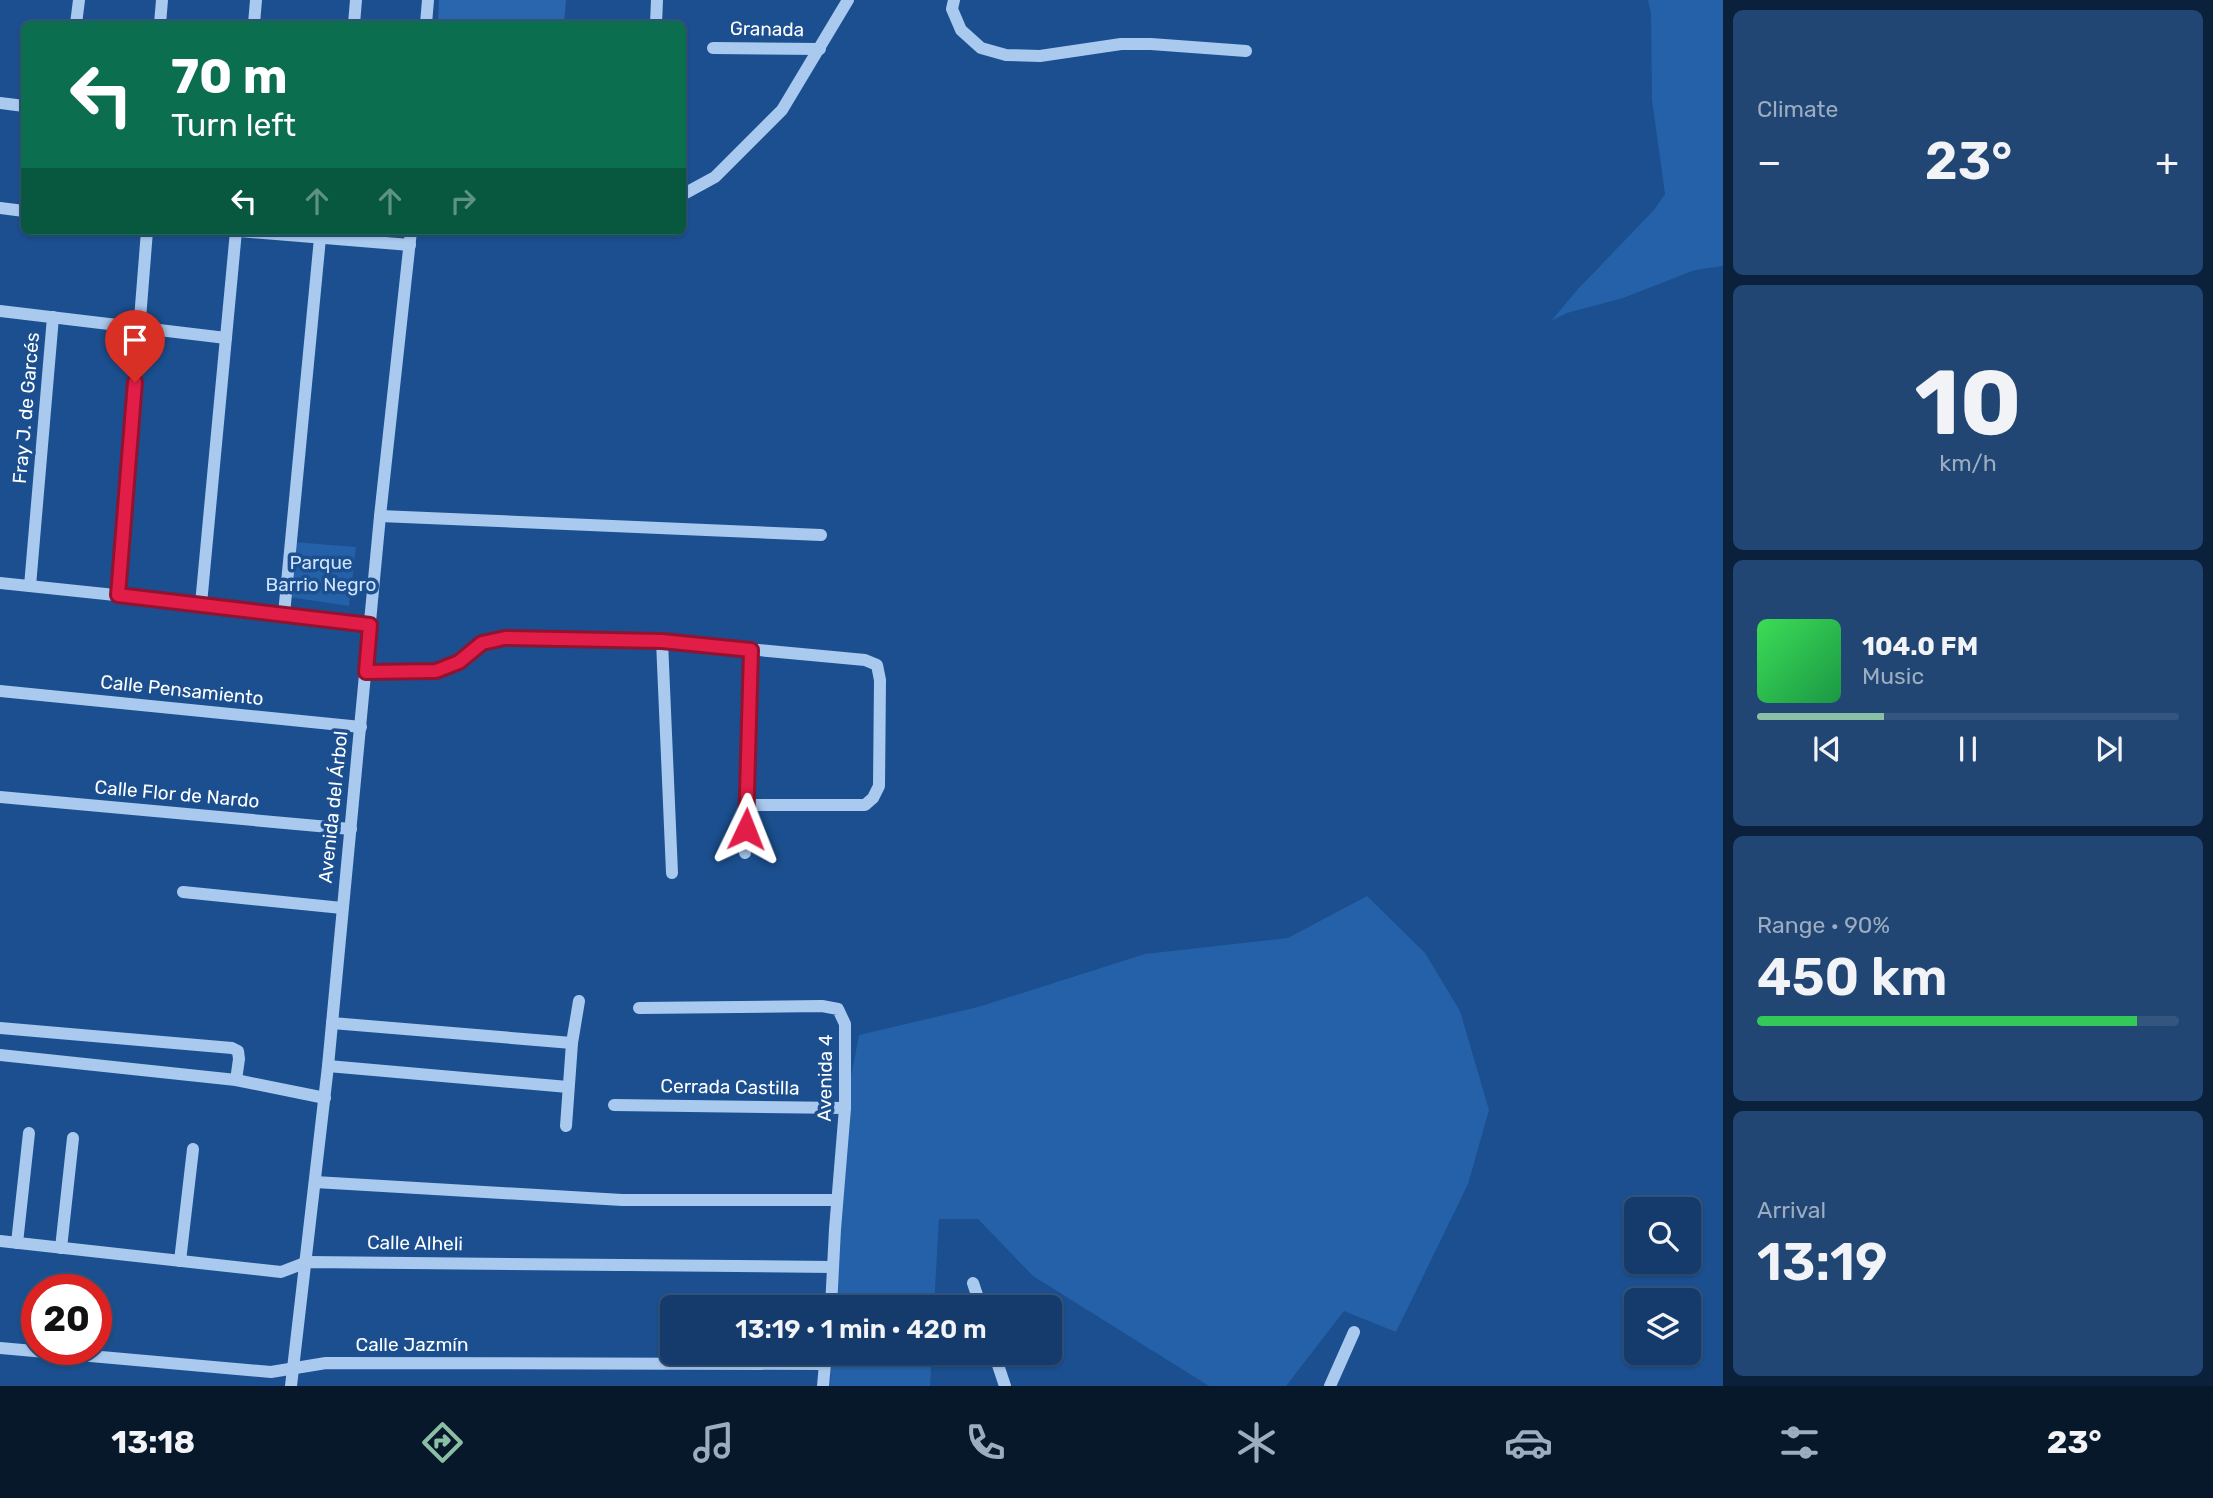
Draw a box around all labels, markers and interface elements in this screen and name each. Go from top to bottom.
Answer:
street label: Granada [730,17,804,41]
text: 70 m [171,47,288,105]
icon: left [56,49,147,140]
text: Climate [1757,95,1838,123]
text: Turn left [171,106,296,144]
text: 23° [1925,130,2012,192]
text: − [1757,139,1782,185]
text: + [2155,139,2179,185]
icon: left [225,182,263,220]
icon: ahead [298,182,336,220]
icon: ahead [371,182,409,220]
icon: right [444,182,482,220]
pin [105,310,165,382]
icon: arrive [116,321,154,359]
street label: Fray J. de Garcés [8,331,44,485]
text: 10 [1914,349,2022,457]
text: km/h [1939,449,1997,477]
park label: Parque Barrio Negro [266,551,376,596]
text: 104.0 FM [1862,631,1978,662]
text: Music [1862,662,1924,690]
street label: Calle Pensamiento [99,670,265,710]
street label: Avenida del Árbol [314,730,352,884]
icon: previous [1808,730,1846,768]
icon: pause [1949,730,1987,768]
icon: next [2090,730,2128,768]
street label: Calle Flor de Nardo [94,775,260,813]
position arrow [709,792,783,866]
text: Range · 90% [1757,911,1890,939]
text: 450 km [1757,946,1948,1008]
street label: Avenida 4 [813,1034,837,1122]
street label: Cerrada Castilla [660,1074,800,1100]
text: Arrival [1757,1196,1826,1224]
map controls [1624,1197,1701,1365]
button: search [1624,1197,1701,1274]
street label: Calle Alheli [367,1231,463,1255]
text: 13:19 [1757,1231,1888,1293]
speed limit sign: 20 [21,1274,112,1365]
button: layers [1624,1288,1701,1365]
text: 13:19 · 1 min · 420 m [735,1314,987,1345]
street label: Calle Jazmín [356,1333,468,1356]
icon: directions [418,1418,467,1467]
icon: music [689,1418,738,1467]
icon: phone [961,1418,1010,1467]
icon: climate [1232,1418,1281,1467]
icon: car [1504,1418,1553,1467]
icon: filters [1775,1418,1824,1467]
text: 13:18 [111,1423,195,1461]
text: 23° [2047,1423,2102,1461]

